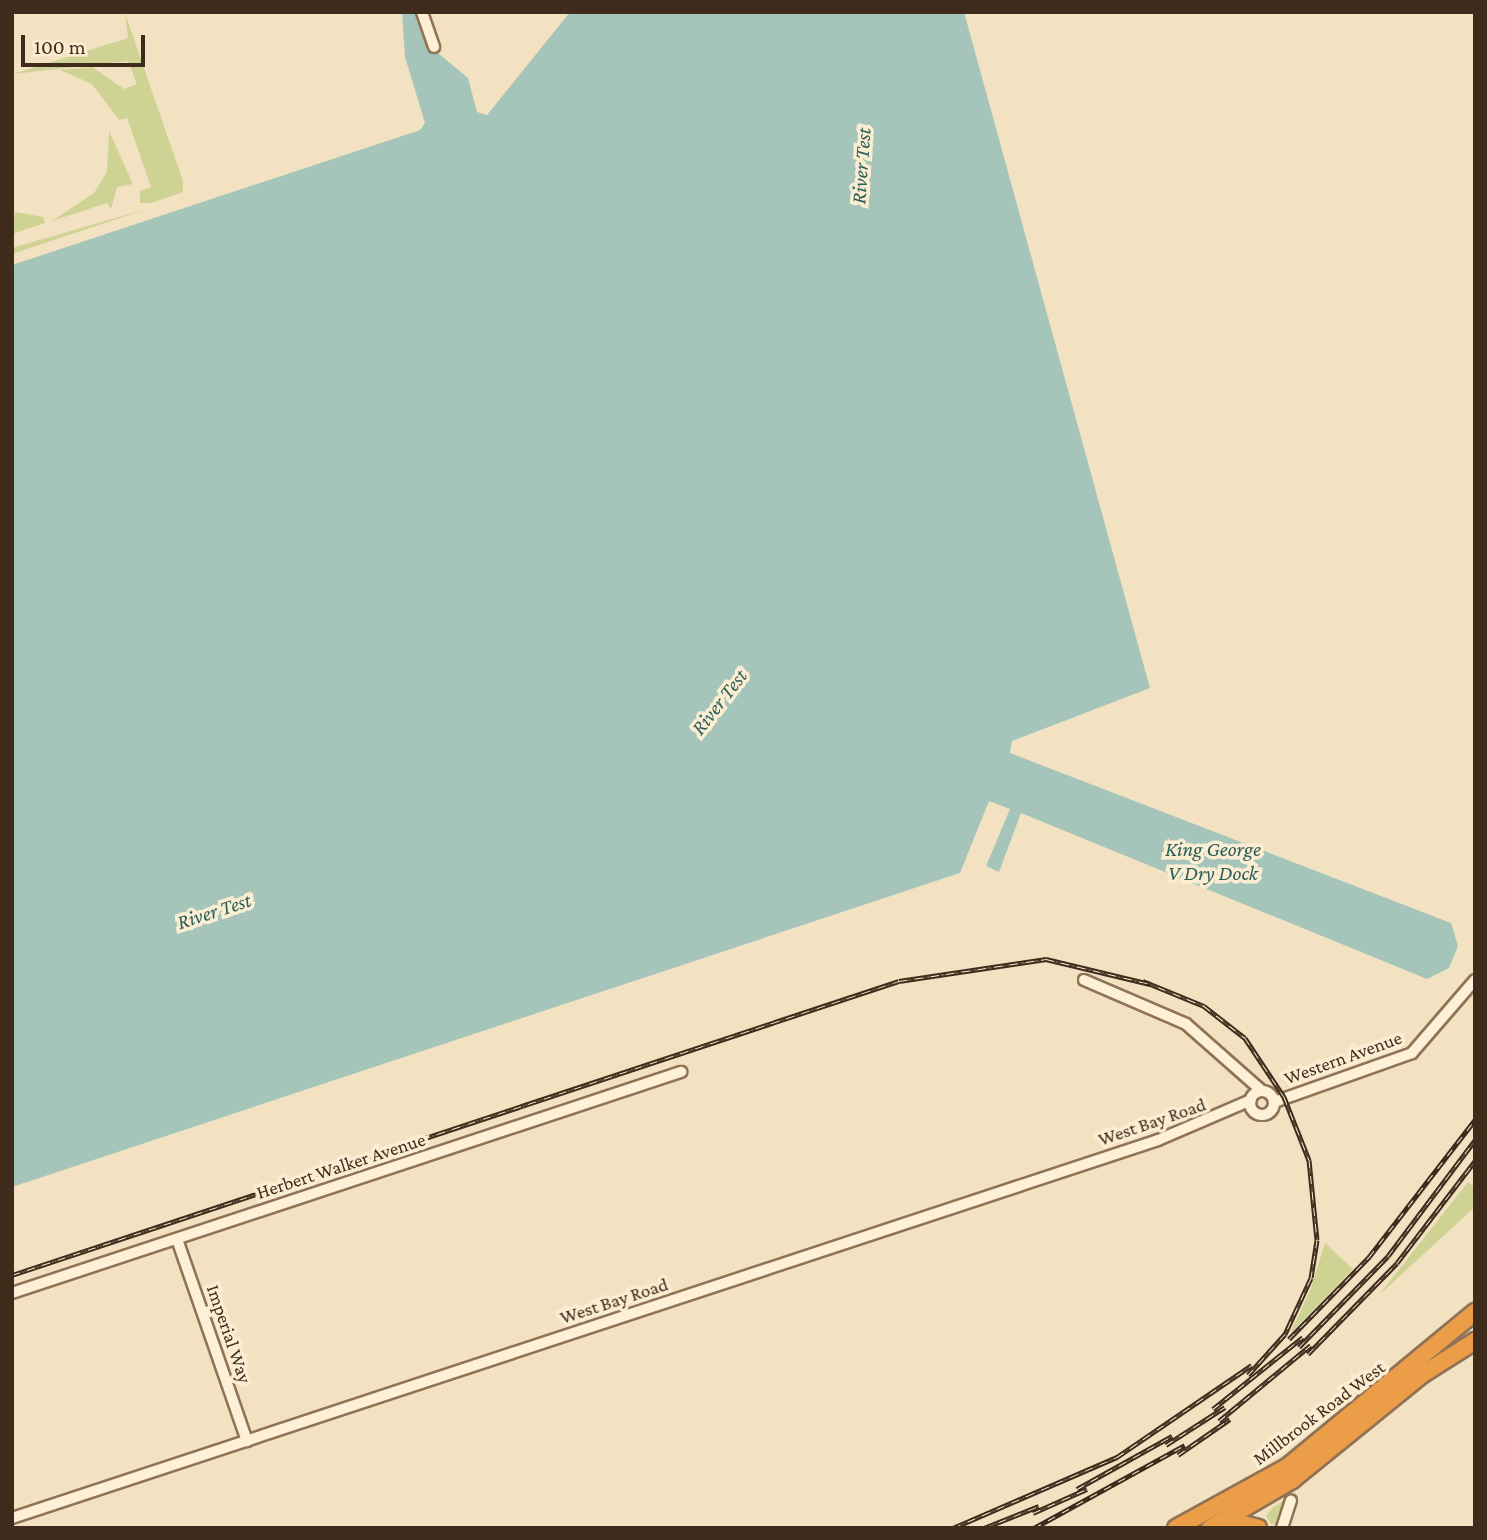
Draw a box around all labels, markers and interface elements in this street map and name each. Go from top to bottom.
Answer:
scale bar [24,21,149,65]
text: 100 m [34,35,86,59]
water label: River Test [846,127,876,205]
water label: River Test [686,664,752,740]
water label: King George V Dry Dock [1165,836,1261,886]
water label: River Test [174,887,254,935]
street label: Western Avenue [1281,1026,1405,1090]
street label: West Bay Road [1095,1093,1209,1151]
street label: Herbert Walker Avenue [254,1128,428,1204]
street label: West Bay Road [557,1273,671,1329]
street label: Imperial Way [202,1282,256,1386]
street label: Millbrook Road West [1249,1356,1389,1470]

